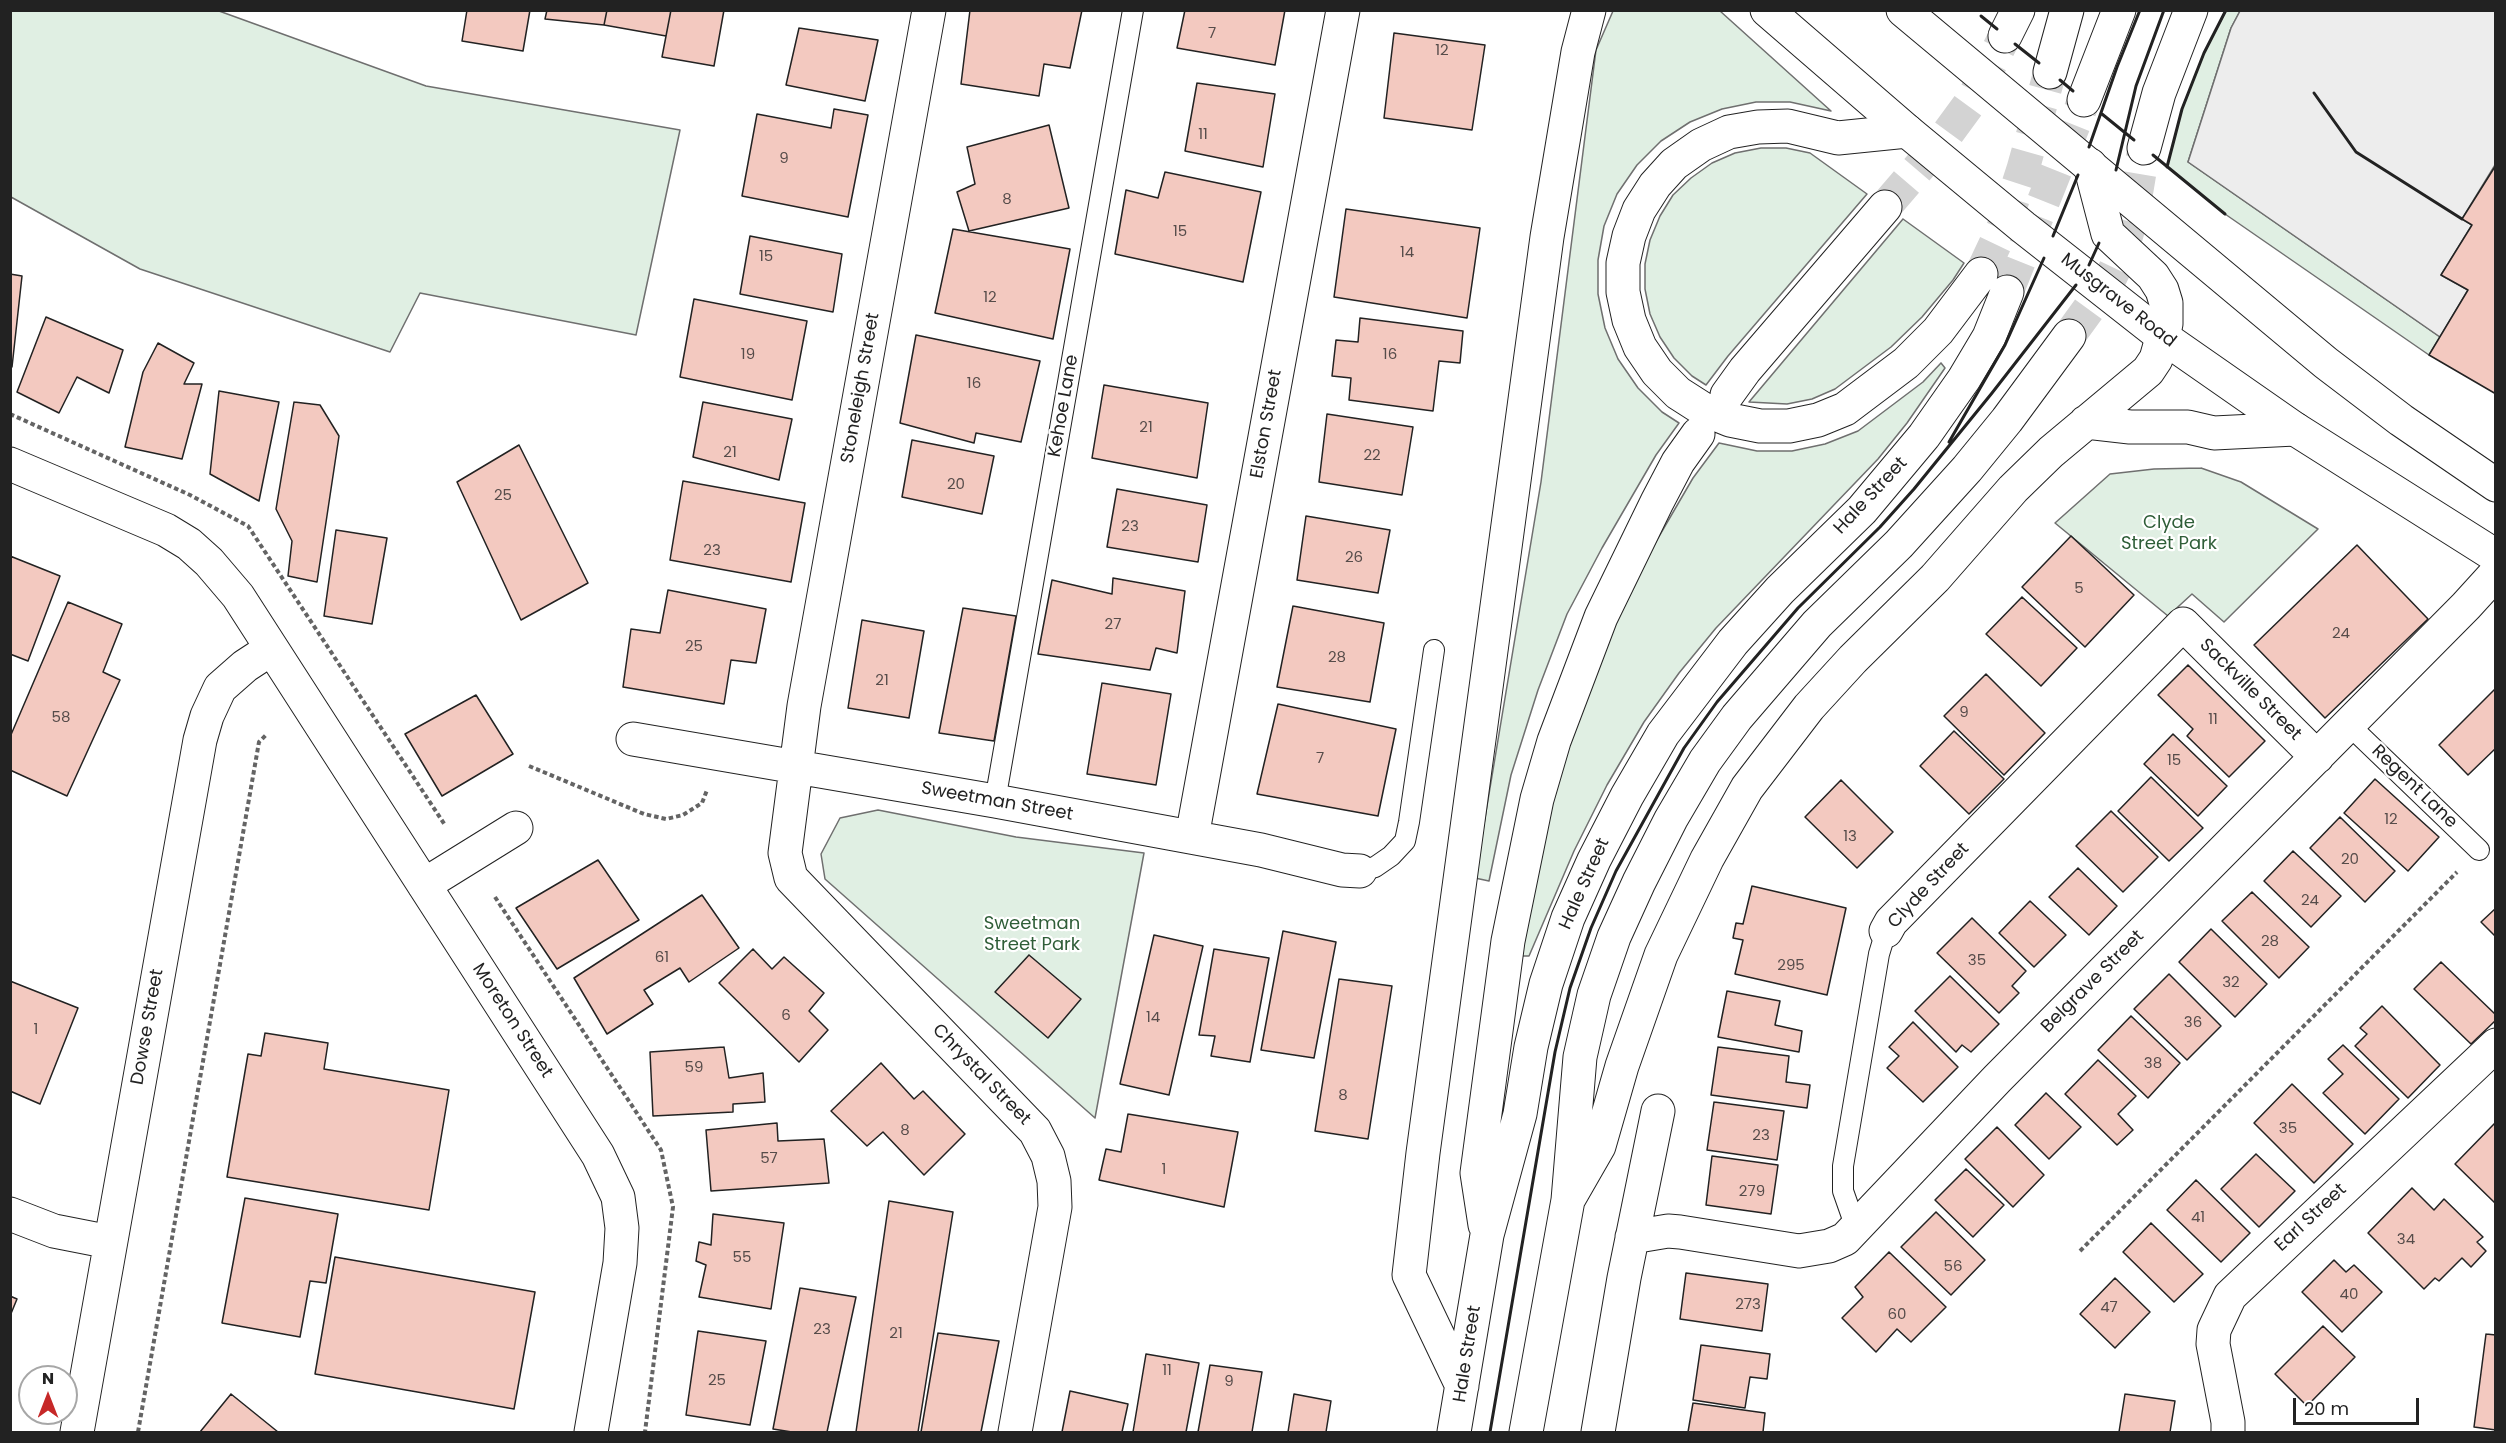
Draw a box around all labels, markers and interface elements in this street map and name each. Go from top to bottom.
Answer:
house number: 7 [1208,25,1216,43]
house number: 12 [1435,42,1449,60]
house number: 11 [1198,126,1208,144]
house number: 9 [779,150,789,168]
house number: 8 [1002,191,1012,209]
house number: 15 [1173,223,1187,241]
house number: 14 [1400,244,1414,262]
house number: 15 [759,248,773,266]
street label: Musgrave Road [2056,249,2180,353]
house number: 12 [983,289,997,307]
street label: Stoneleigh Street [837,311,885,465]
house number: 19 [741,346,755,364]
house number: 16 [1383,346,1397,364]
street label: Kehoe Lane [1044,353,1084,459]
street label: Elston Street [1247,368,1287,480]
house number: 16 [967,375,981,393]
house number: 21 [1139,419,1153,437]
house number: 21 [723,444,737,462]
house number: 22 [1363,447,1381,465]
street label: Hale Street [1830,453,1912,539]
house number: 20 [947,476,965,494]
house number: 25 [494,487,512,505]
park label: Clyde Street Park [2121,512,2217,554]
house number: 23 [1121,518,1139,536]
house number: 23 [703,542,721,560]
house number: 26 [1345,549,1363,567]
house number: 5 [2074,580,2084,598]
house number: 27 [1105,616,1121,634]
house number: 24 [2332,625,2350,643]
street label: Sackville Street [2195,635,2305,745]
house number: 25 [685,638,703,656]
house number: 28 [1328,649,1346,667]
house number: 21 [875,672,889,690]
house number: 9 [1959,704,1969,722]
house number: 58 [52,709,70,727]
house number: 11 [2208,711,2218,729]
street label: Regent Lane [2367,741,2461,833]
house number: 7 [1316,750,1324,768]
house number: 15 [2167,752,2181,770]
street label: Sweetman Street [919,778,1075,826]
house number: 12 [2384,811,2398,829]
house number: 13 [1843,828,1857,846]
street label: Hale Street [1555,835,1615,933]
street label: Clyde Street [1884,839,1974,933]
house number: 20 [2341,851,2359,869]
house number: 24 [2301,892,2319,910]
park label: Sweetman Street Park [984,913,1080,956]
street label: Belgrave Street [2037,926,2149,1038]
house number: 28 [2261,933,2279,951]
house number: 61 [655,949,669,967]
house number: 35 [1968,952,1986,970]
house number: 295 [1777,957,1805,975]
street label: Moreton Street [467,960,557,1082]
street label: Dowse Street [127,967,169,1087]
house number: 32 [2222,974,2240,992]
house number: 6 [781,1007,791,1025]
house number: 14 [1146,1009,1160,1027]
house number: 36 [2184,1014,2202,1032]
street label: Chrystal Street [927,1020,1035,1130]
house number: 1 [34,1021,38,1039]
house number: 38 [2144,1055,2162,1073]
house number: 59 [685,1059,703,1077]
house number: 8 [1338,1087,1348,1105]
house number: 35 [2279,1120,2297,1138]
house number: 8 [900,1122,910,1140]
house number: 23 [1752,1127,1770,1145]
house number: 57 [760,1150,778,1168]
house number: 1 [1162,1161,1166,1179]
street label: Earl Street [2271,1179,2351,1257]
house number: 279 [1739,1183,1765,1201]
house number: 41 [2191,1209,2205,1227]
house number: 34 [2397,1231,2415,1249]
house number: 55 [733,1249,751,1267]
house number: 56 [1944,1258,1962,1276]
house number: 40 [2340,1286,2358,1304]
house number: 273 [1735,1296,1761,1314]
house number: 47 [2100,1299,2118,1317]
street label: Hale Street [1450,1304,1486,1404]
house number: 60 [1888,1306,1906,1324]
house number: 23 [813,1321,831,1339]
house number: 21 [889,1325,903,1343]
house number: 11 [1162,1362,1172,1380]
north arrow [18,1365,78,1425]
text: N [42,1367,54,1390]
house number: 25 [708,1372,726,1390]
house number: 9 [1224,1373,1234,1391]
scale bar [2296,1386,2422,1424]
text: 20 m [2304,1396,2349,1421]

